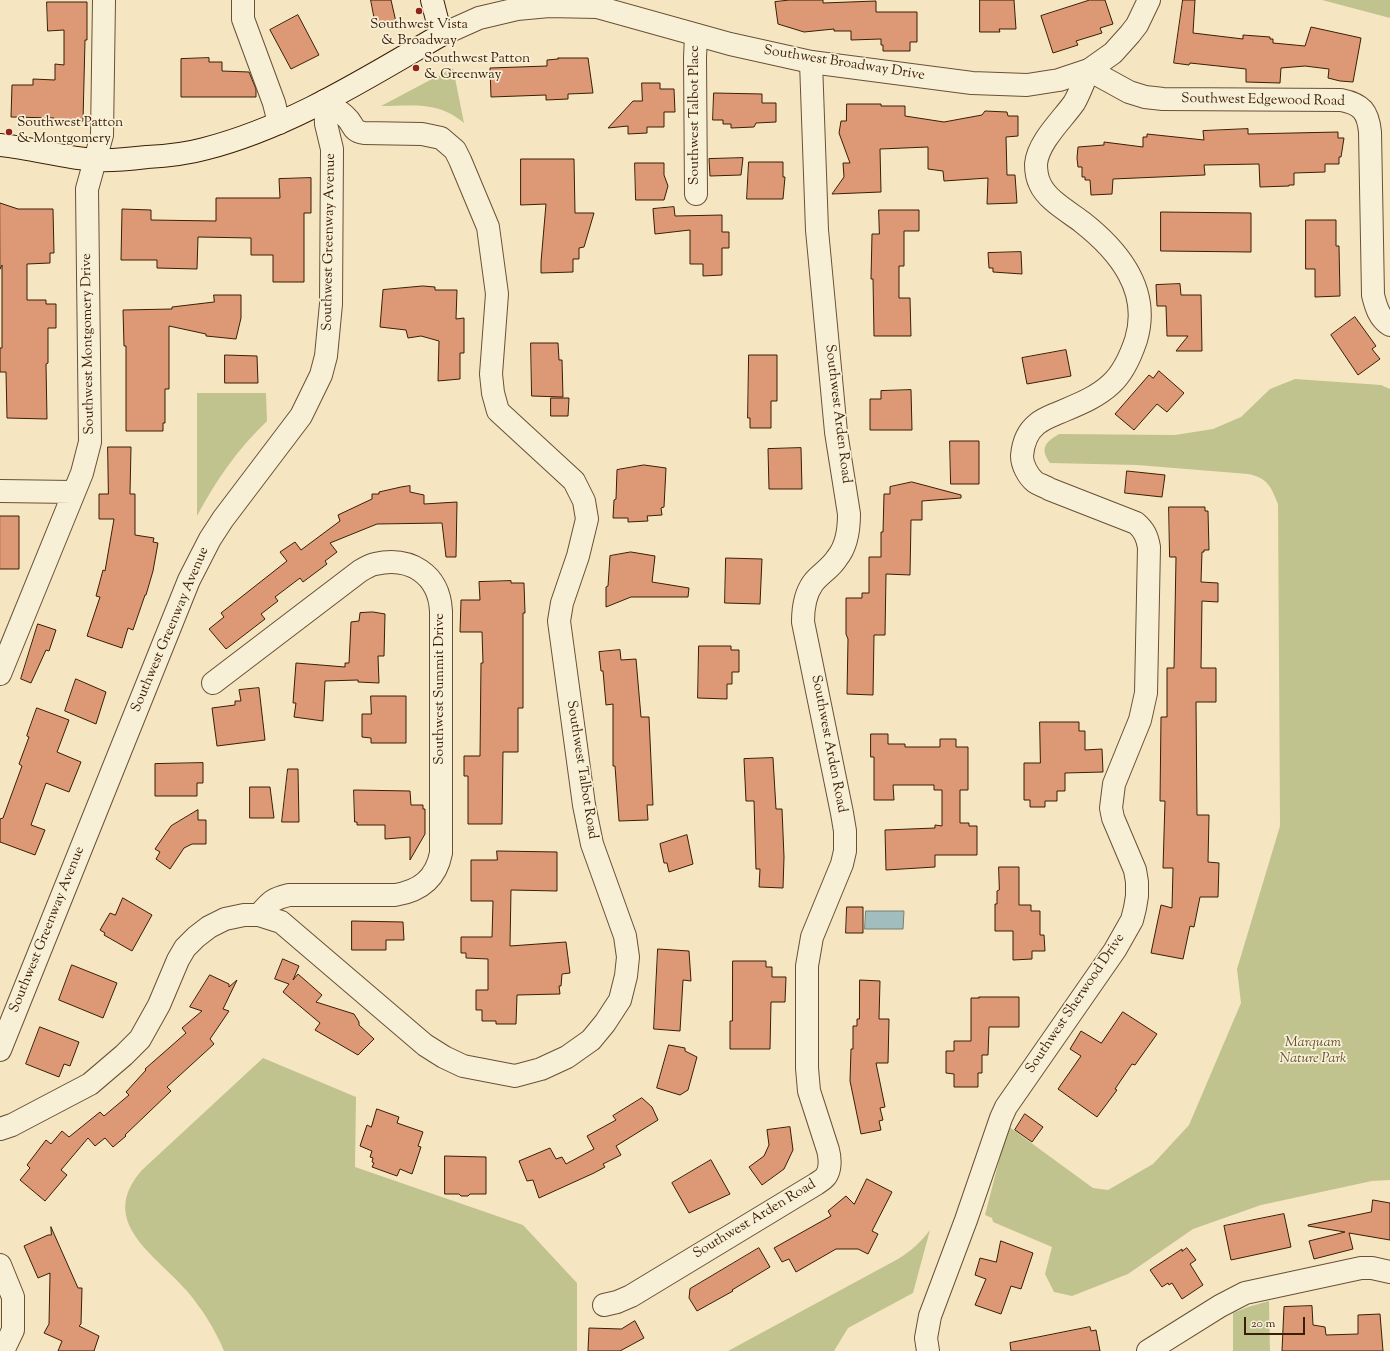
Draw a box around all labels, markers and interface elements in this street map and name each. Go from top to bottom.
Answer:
marker: Southwest Vista & Broadway [414,6,424,16]
place label: Southwest Vista & Broadway [370,18,468,50]
street label: Southwest Broadway Drive [762,43,926,85]
street label: Southwest Talbot Place [688,45,704,185]
place label: Southwest Patton & Greenway [424,52,530,84]
marker: Southwest Patton & Greenway [411,63,421,73]
street label: Southwest Edgewood Road [1181,91,1345,111]
place label: Southwest Patton & Montgomery [17,116,123,148]
marker: Southwest Patton & Montgomery [4,127,14,137]
street label: Southwest Greenway Avenue [320,153,340,331]
street label: Southwest Montgomery Drive [79,253,99,435]
street label: Southwest Arden Road [820,343,854,485]
street label: Southwest Greenway Avenue [129,545,213,715]
street label: Southwest Summit Drive [433,613,449,765]
street label: Southwest Arden Road [806,674,850,814]
street label: Southwest Talbot Road [562,699,600,841]
street label: Southwest Greenway Avenue [7,844,89,1016]
street label: Southwest Sherwood Drive [1023,931,1129,1077]
park label: Marquam Nature Park [1280,1036,1346,1068]
street label: Southwest Arden Road [691,1177,819,1263]
scale bar [1246,1309,1307,1335]
text: 20 m [1251,1315,1275,1333]

